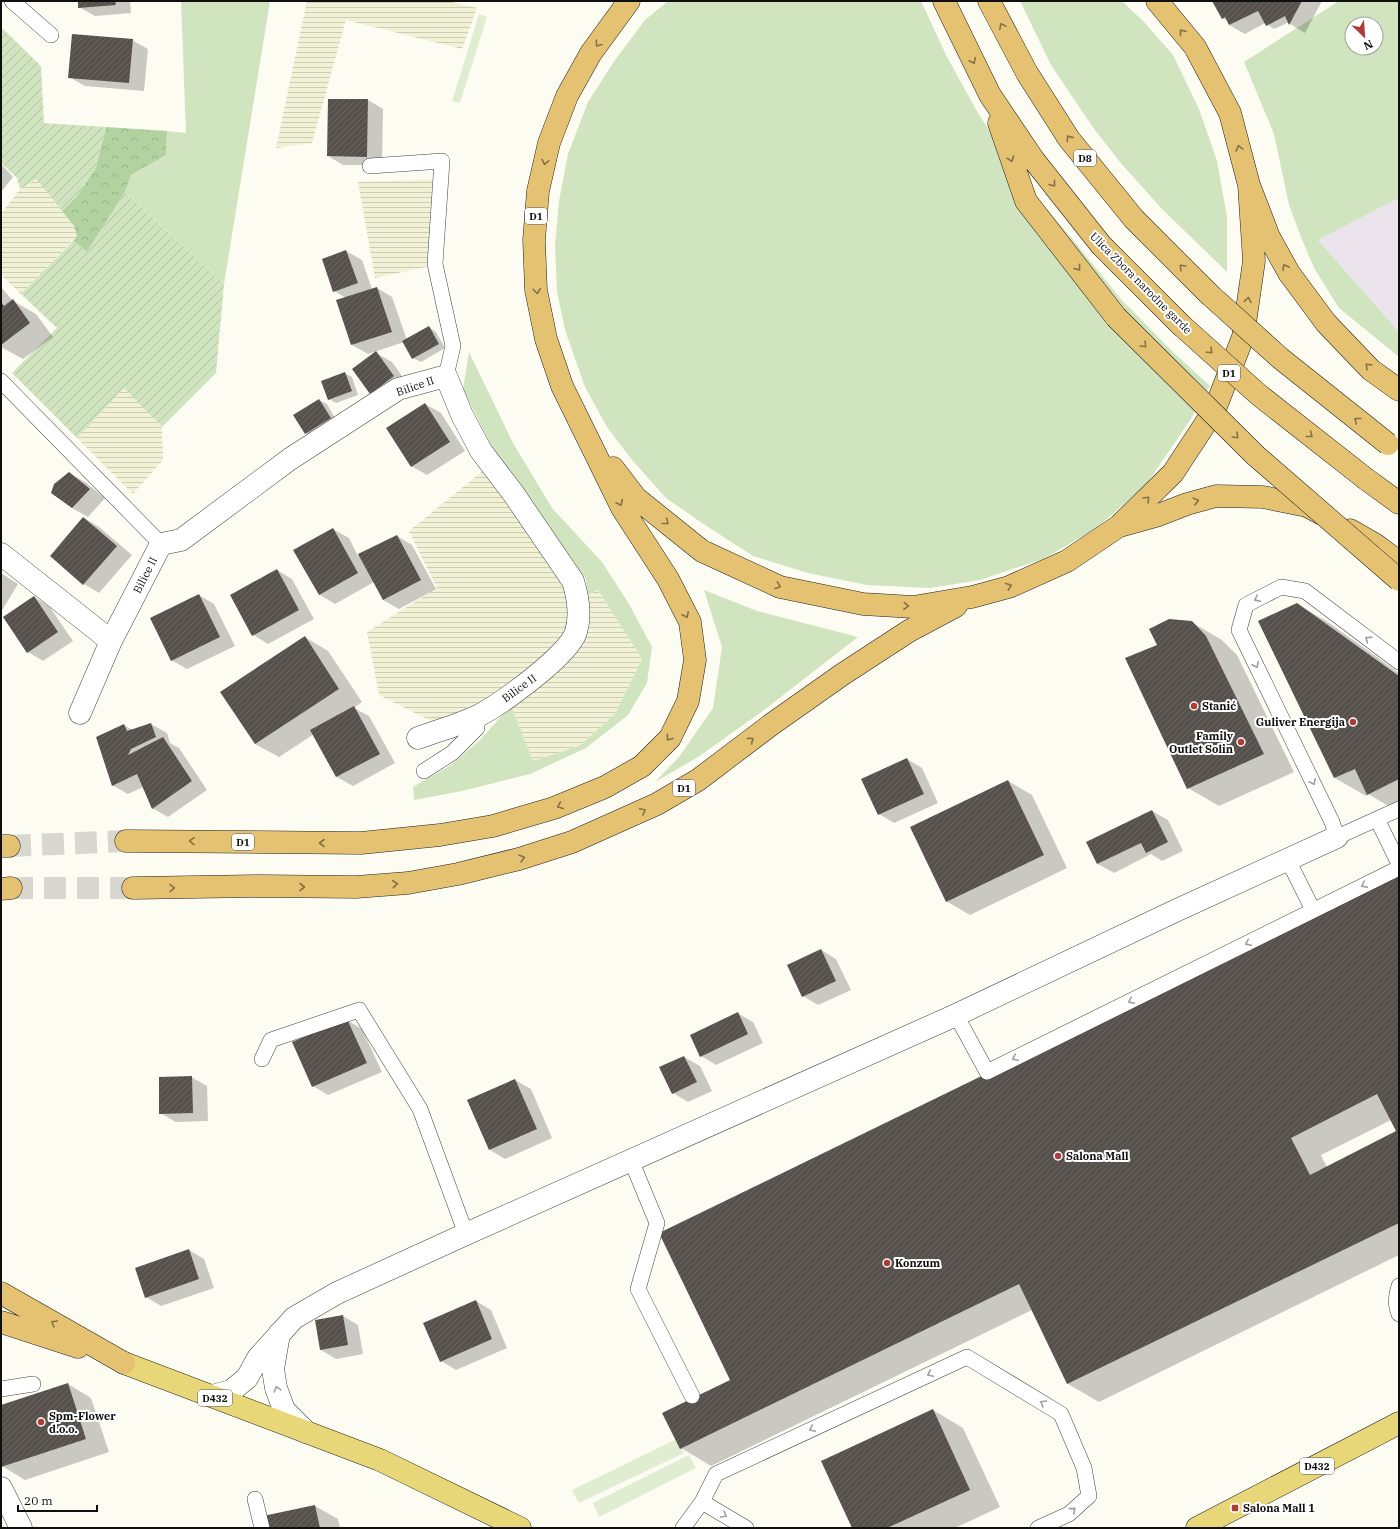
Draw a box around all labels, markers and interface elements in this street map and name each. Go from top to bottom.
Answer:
north arrow [1344,16,1384,56]
one-way arrow [1000,23,1007,30]
one-way arrow [1180,29,1187,36]
text: N [1361,37,1375,53]
one-way arrow [595,39,602,46]
one-way arrow [968,57,976,65]
one-way arrow [1067,135,1074,142]
one-way arrow [1235,144,1244,151]
road number: D8 [1074,150,1096,166]
one-way arrow [1007,155,1015,162]
one-way arrow [541,158,550,165]
one-way arrow [1048,180,1055,187]
road number: D1 [525,208,547,224]
street label: Ulica Zbora narodne garde [1087,229,1195,337]
one-way arrow [1073,264,1080,271]
one-way arrow [1179,264,1187,272]
one-way arrow [1283,264,1290,271]
one-way arrow [532,287,541,294]
one-way arrow [1243,297,1252,303]
one-way arrow [1139,340,1147,348]
one-way arrow [1206,347,1213,354]
one-way arrow [1365,363,1373,371]
road number: D1 [1218,365,1240,381]
street label: Bilice II [394,373,436,399]
one-way arrow [1355,417,1362,424]
one-way arrow [1306,430,1313,437]
one-way arrow [1231,432,1239,439]
one-way arrow [1142,496,1150,504]
one-way arrow [1193,498,1199,506]
one-way arrow [615,499,623,507]
one-way arrow [662,517,669,524]
street label: Bilice II [130,554,160,596]
one-way arrow [775,581,782,589]
one-way arrow [1006,582,1013,591]
one-way arrow [1254,594,1261,602]
one-way arrow [903,602,909,611]
one-way arrow [681,611,689,618]
one-way arrow [1365,636,1372,643]
one-way arrow [1251,661,1259,668]
street label: Bilice II [499,671,539,705]
place label: Stanić [1202,699,1236,713]
marker: Stanić [1189,701,1199,711]
place label: Guliver Energija [1256,715,1345,729]
marker: Guliver Energija [1348,717,1358,727]
place label: Family Outlet Solin [1169,729,1234,756]
one-way arrow [667,734,674,741]
marker: Family Outlet Solin [1236,737,1246,747]
one-way arrow [747,738,754,745]
one-way arrow [1308,778,1316,786]
road number: D1 [673,780,695,796]
one-way arrow [556,801,564,809]
one-way arrow [638,808,646,816]
road number: D1 [232,834,254,850]
one-way arrow [189,837,195,846]
one-way arrow [319,838,325,847]
one-way arrow [518,854,525,863]
one-way arrow [392,879,398,888]
one-way arrow [1361,880,1368,888]
one-way arrow [169,883,175,892]
one-way arrow [299,883,305,891]
one-way arrow [1244,938,1252,946]
one-way arrow [1128,996,1135,1003]
one-way arrow [1011,1054,1019,1061]
place label: Salona Mall [1066,1149,1129,1163]
marker: Salona Mall [1053,1151,1063,1161]
place label: Konzum [895,1256,941,1270]
marker: Konzum [882,1258,892,1268]
one-way arrow [51,1320,58,1327]
one-way arrow [926,1369,934,1377]
one-way arrow [273,1386,282,1393]
road number: D432 [198,1390,232,1406]
one-way arrow [1040,1400,1047,1408]
place label: Spm-Flower d.o.o. [49,1409,116,1436]
marker: Spm-Flower d.o.o. [36,1417,46,1427]
one-way arrow [808,1424,816,1432]
road number: D432 [1300,1458,1334,1474]
scale bar [18,1487,97,1513]
text: 20 m [24,1493,53,1508]
place label: Salona Mall 1 [1243,1501,1315,1515]
marker: Salona Mall 1 [1230,1503,1240,1513]
one-way arrow [1068,1508,1075,1515]
one-way arrow [720,1510,727,1518]

